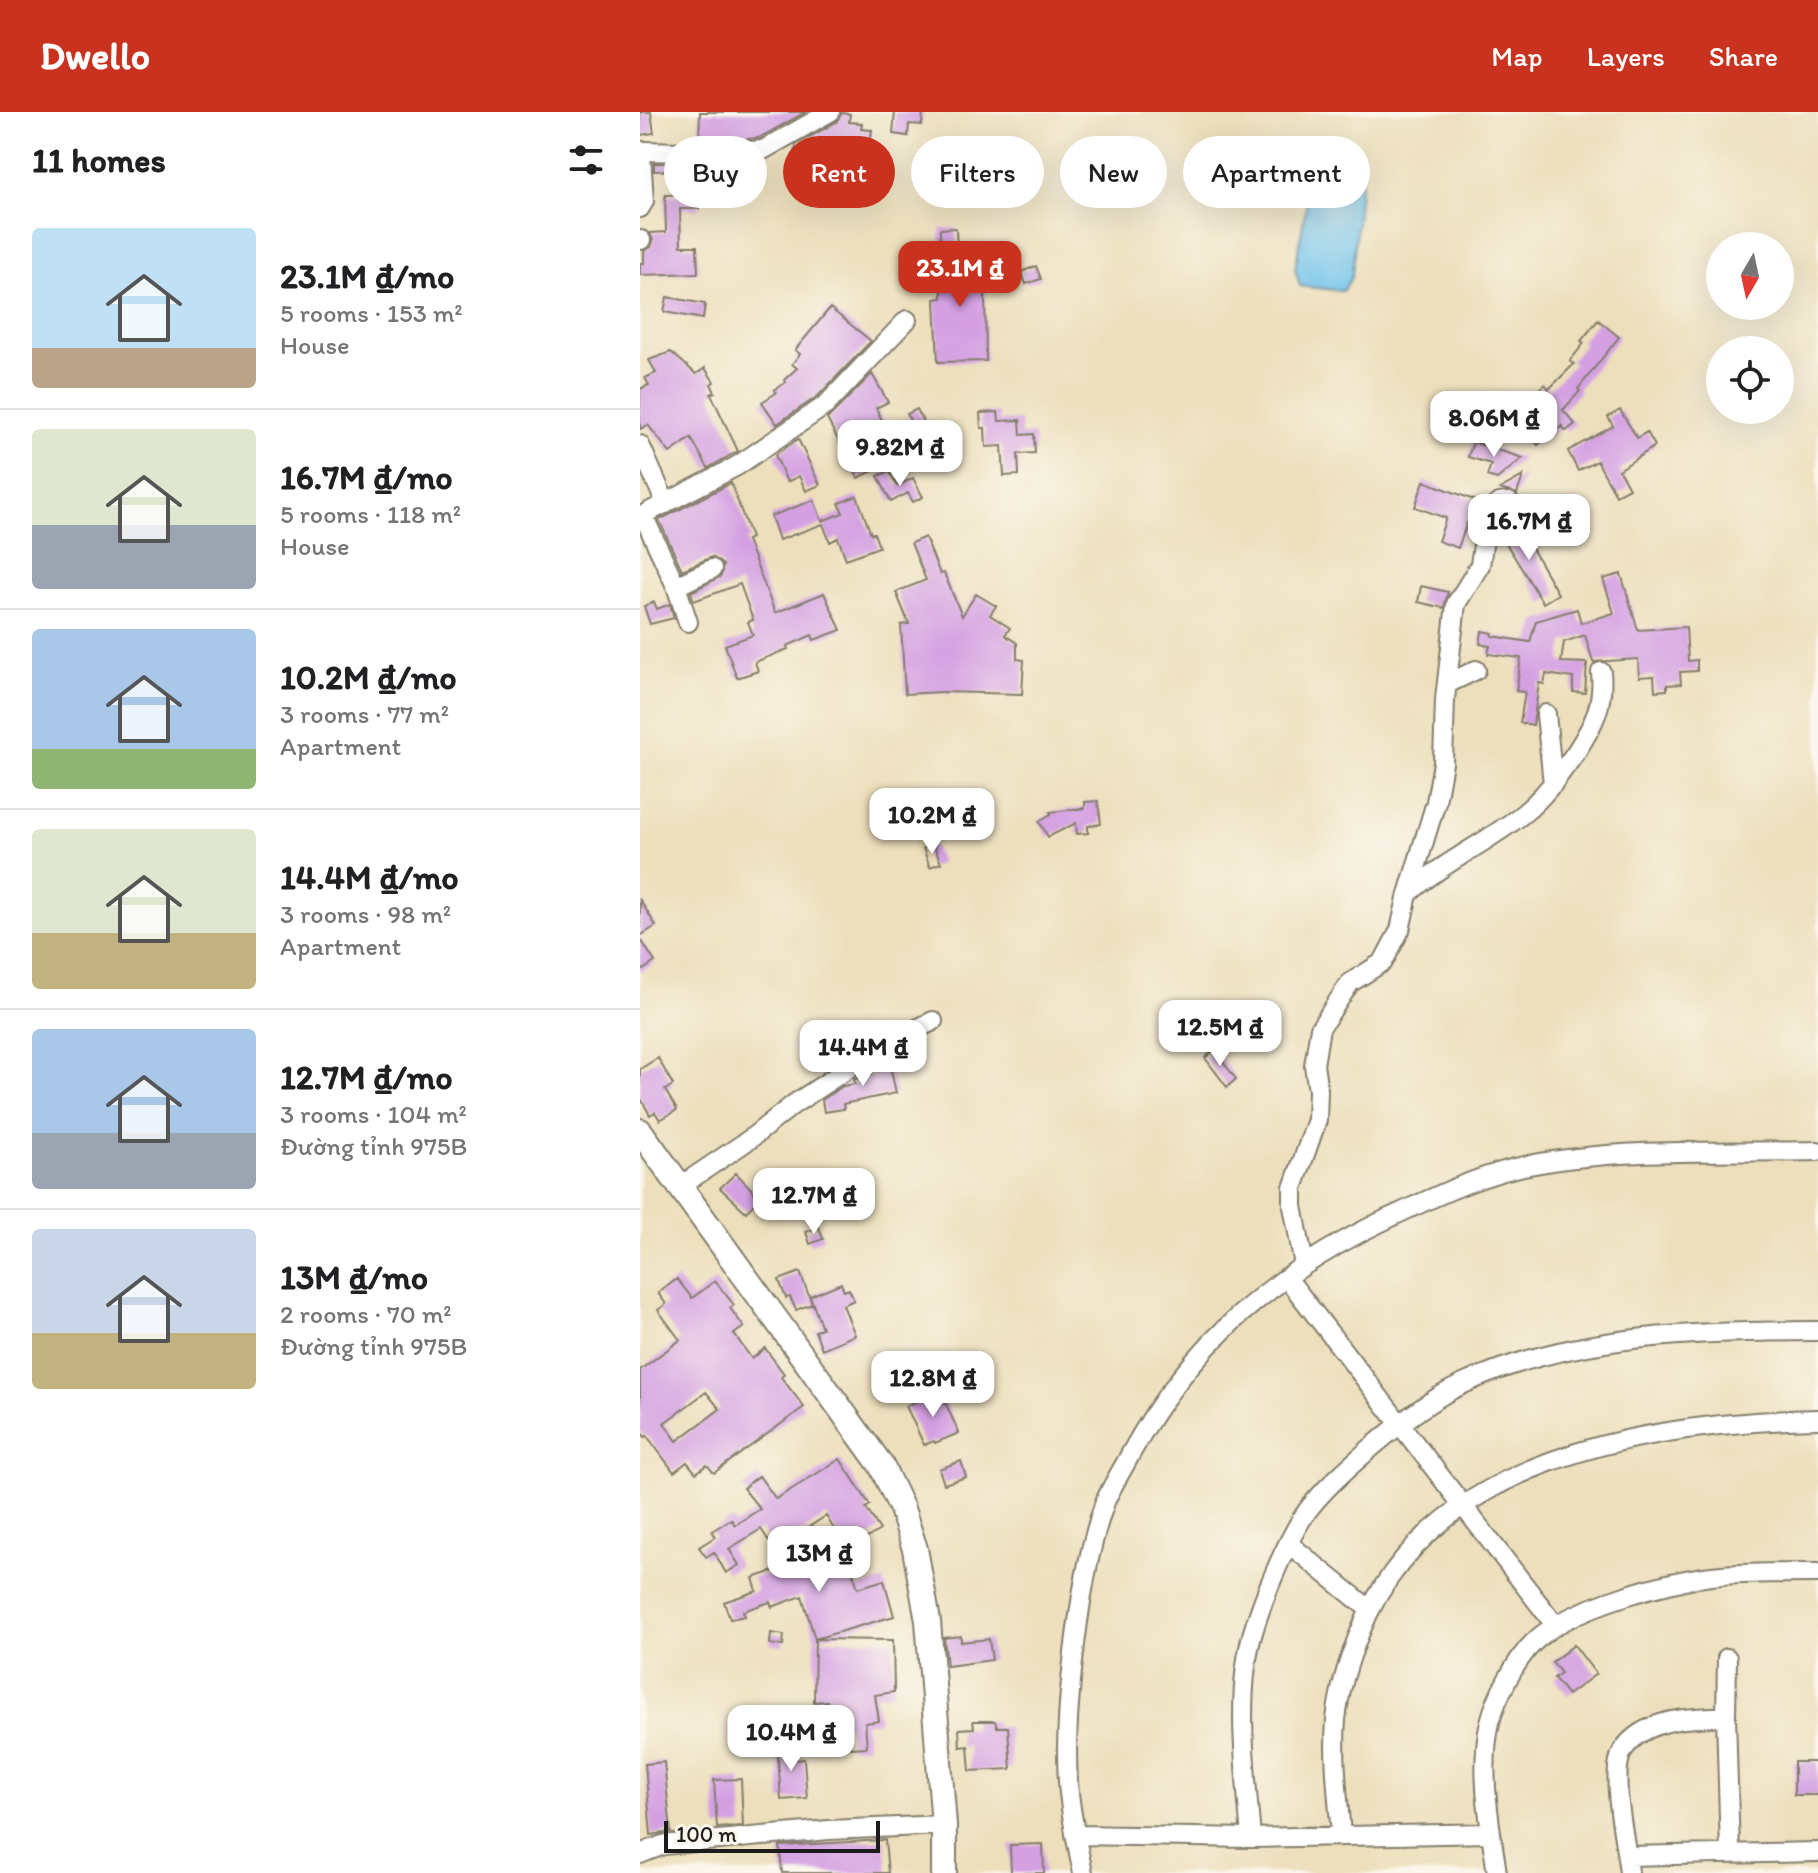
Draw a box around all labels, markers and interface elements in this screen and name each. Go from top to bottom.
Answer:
text: Dwello [40,33,150,79]
text: Map [1491,39,1543,73]
text: Layers [1587,39,1665,73]
text: Share [1709,39,1778,73]
chip: Buy [664,136,767,208]
chip: Rent [783,136,895,208]
chip: Filters [911,136,1044,208]
chip: New [1060,136,1167,208]
chip: Apartment [1183,136,1370,208]
icon: filters [564,138,608,182]
text: 11 homes [32,140,166,181]
north arrow [1706,232,1794,320]
map controls [1706,232,1794,424]
pin: 23.1M ₫ [886,241,1034,309]
text: 23.1M ₫ [916,251,1004,283]
text: 23.1M ₫/mo [280,256,454,297]
icon: home [96,260,192,356]
text: 5 rooms · 153 m² [280,297,463,329]
text: House [280,329,350,361]
button: locate [1706,336,1794,424]
pin: 8.06M ₫ [1420,391,1568,459]
text: 8.06M ₫ [1448,401,1540,433]
pin: 9.82M ₫ [826,420,974,488]
text: 9.82M ₫ [856,430,944,462]
text: 16.7M ₫/mo [280,457,453,498]
icon: home [96,461,192,557]
pin: 16.7M ₫ [1455,494,1603,562]
text: 5 rooms · 118 m² [280,498,461,530]
text: 16.7M ₫ [1486,504,1572,536]
text: House [280,530,350,562]
text: 10.2M ₫/mo [280,657,457,698]
icon: home [96,661,192,757]
text: 3 rooms · 77 m² [280,698,449,730]
text: Apartment [280,730,401,762]
pin: 10.2M ₫ [858,788,1006,856]
text: 10.2M ₫ [887,798,977,830]
text: 14.4M ₫/mo [280,857,459,898]
icon: home [96,861,192,957]
text: 3 rooms · 98 m² [280,898,451,930]
text: Apartment [280,930,401,962]
pin: 12.5M ₫ [1146,1000,1294,1068]
text: 12.5M ₫ [1177,1010,1263,1042]
pin: 14.4M ₫ [789,1020,937,1088]
text: 14.4M ₫ [818,1030,908,1062]
text: 12.7M ₫/mo [280,1057,453,1098]
icon: home [96,1061,192,1157]
text: 3 rooms · 104 m² [280,1098,467,1130]
text: Đường tỉnh 975B [280,1130,467,1162]
pin: 12.7M ₫ [740,1168,888,1236]
text: 12.7M ₫ [771,1178,857,1210]
text: 13M ₫/mo [280,1257,428,1298]
icon: home [96,1261,192,1357]
text: 2 rooms · 70 m² [280,1298,452,1330]
text: Đường tỉnh 975B [280,1330,467,1362]
pin: 12.8M ₫ [859,1351,1007,1419]
text: 12.8M ₫ [889,1361,977,1393]
pin: 13M ₫ [763,1526,875,1594]
text: 13M ₫ [785,1536,853,1568]
pin: 10.4M ₫ [717,1705,865,1773]
text: 10.4M ₫ [745,1715,837,1747]
scale bar [664,1817,880,1853]
text: 100 m [676,1821,737,1848]

